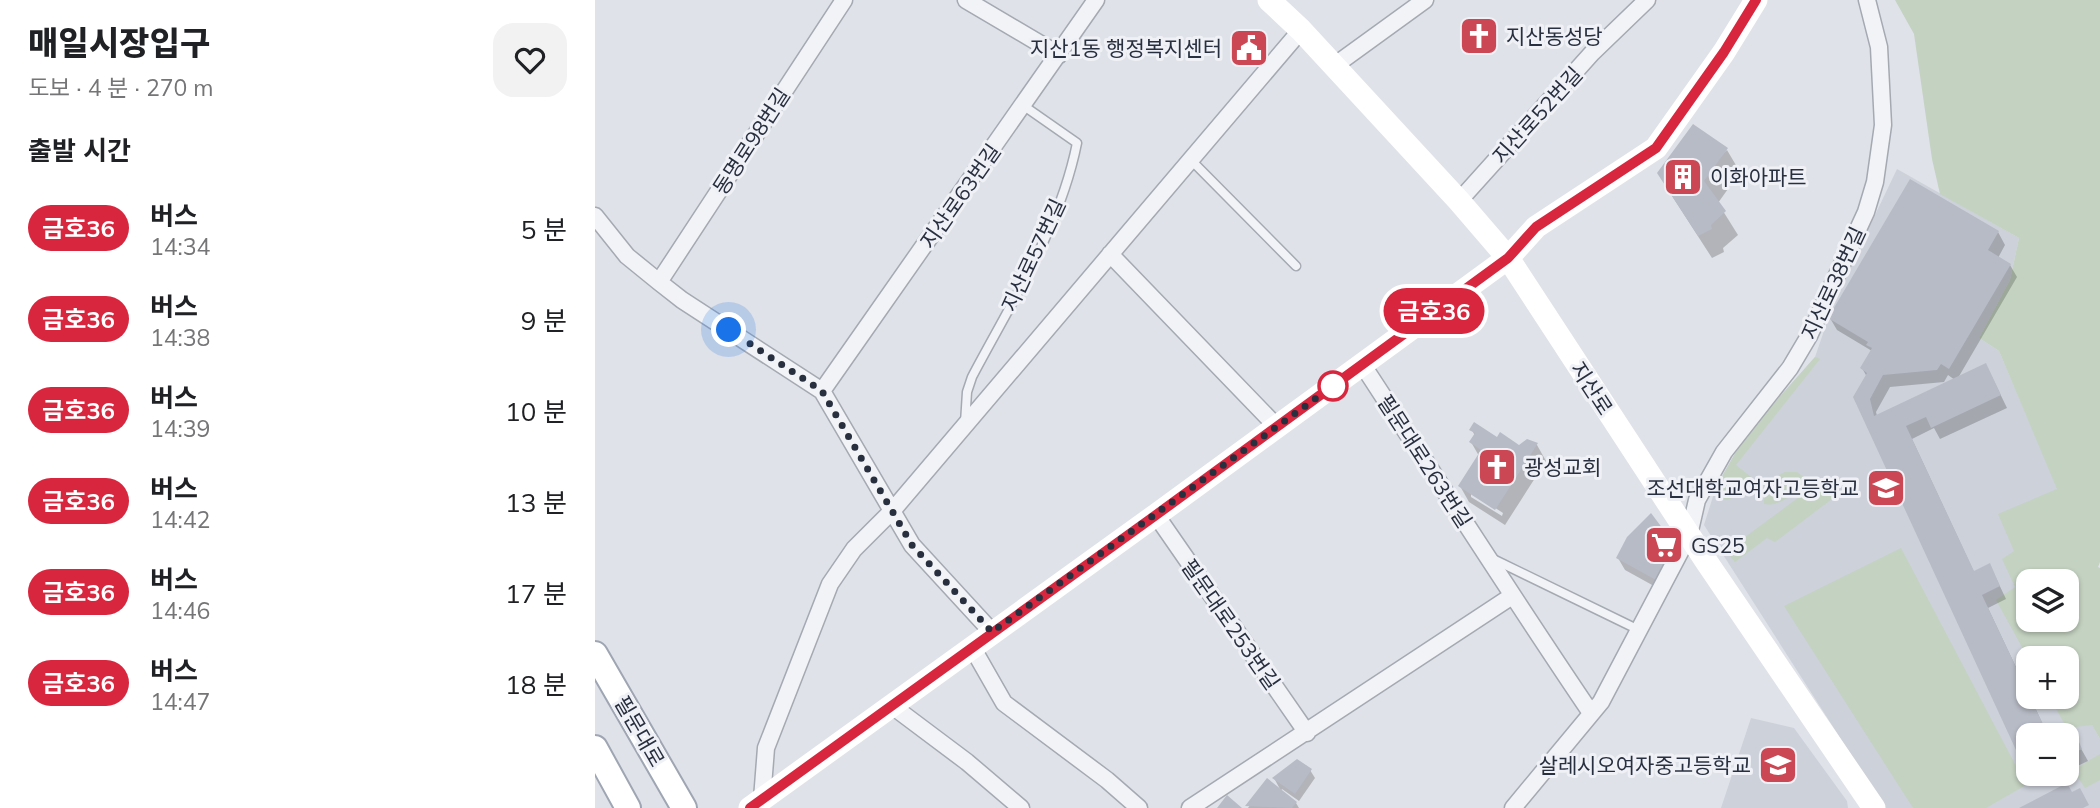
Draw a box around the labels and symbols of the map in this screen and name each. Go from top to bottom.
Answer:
church icon: 지산동성당 [1458,15,1500,57]
place label: 지산동성당 [1506,23,1603,49]
public building icon: 지산1동 행정복지센터 [1228,27,1270,69]
place label: 지산1동 행정복지센터 [1030,35,1222,61]
street label: 지산로52번길 [1487,61,1587,169]
street label: 동명로98번길 [707,83,795,199]
street label: 지산로63번길 [914,139,1006,253]
building icon: 이화아파트 [1662,156,1704,198]
place label: 이화아파트 [1710,164,1807,190]
street label: 지산로57번길 [995,194,1071,316]
street label: 지산로38번길 [1795,222,1871,344]
line badge: 금호36 [1385,288,1483,334]
your location [711,312,746,347]
street label: 지산로 [1565,357,1619,419]
unlabelled marker [1318,371,1348,401]
street label: 필문대로263번길 [1372,389,1478,533]
church icon: 광성교회 [1476,446,1518,488]
place label: 광성교회 [1524,454,1601,480]
school or university icon: 조선대학교여자고등학교 [1865,467,1907,509]
place label: 조선대학교여자고등학교 [1646,475,1859,501]
supermarket icon: GS25 [1643,524,1685,566]
place label: GS25 [1691,532,1745,558]
street label: 필문대로253번길 [1176,554,1286,694]
street label: 필문대로 [609,691,671,771]
school or university icon: 살레시오여자중고등학교 [1757,744,1799,786]
place label: 살레시오여자중고등학교 [1538,752,1751,778]

